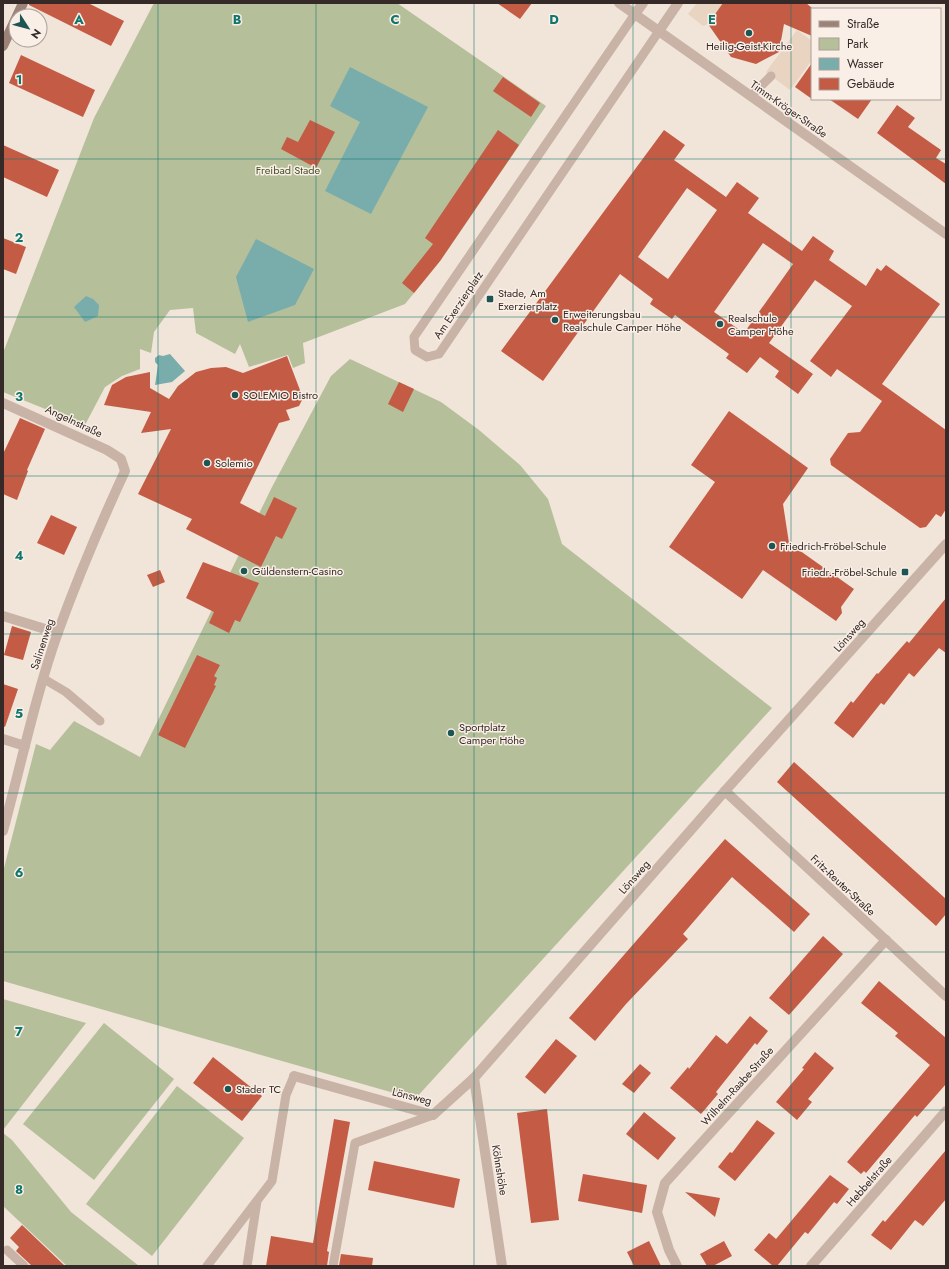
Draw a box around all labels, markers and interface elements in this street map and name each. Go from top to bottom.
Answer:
north arrow [8,8,48,48]
legend [811,8,941,100]
text: A [73,10,84,29]
text: B [233,10,242,29]
text: C [390,10,400,29]
text: D [549,10,559,29]
text: E [708,10,716,29]
text: Straße [847,15,879,33]
text: N [27,26,45,42]
marker: Heilig-Geist-Kirche [744,28,754,38]
text: Park [847,35,869,53]
place label: Heilig-Geist-Kirche [706,38,792,54]
text: Wasser [847,55,884,73]
text: 1 [16,70,22,89]
text: Gebäude [847,75,894,93]
street label: Timm-Kröger-Straße [747,76,831,142]
park label: Freibad Stade [256,162,321,178]
text: 2 [15,228,23,247]
street label: Am Exerzierplatz [429,268,487,342]
place label: Stade, Am Exerzierplatz [498,285,557,314]
marker: Stade, Am Exerzierplatz [485,294,495,304]
place label: Erweiterungsbau Realschule Camper Höhe [563,306,681,335]
place label: Realschule Camper Höhe [728,310,794,339]
marker: Erweiterungsbau Realschule Camper Höhe [550,315,560,325]
marker: Realschule Camper Höhe [715,319,725,329]
text: 3 [15,387,23,406]
place label: SOLEMIO Bistro [243,387,318,403]
marker: SOLEMIO Bistro [230,390,240,400]
street label: Angelnstraße [43,401,105,441]
place label: Solemio [215,455,253,471]
marker: Solemio [202,458,212,468]
place label: Friedrich-Fröbel-Schule [780,538,887,554]
marker: Friedrich-Fröbel-Schule [767,541,777,551]
text: 4 [14,546,24,565]
place label: Güldenstern-Casino [252,563,343,579]
place label: Friedr.-Fröbel-Schule [802,564,897,580]
marker: Güldenstern-Casino [239,566,249,576]
marker: Friedr.-Fröbel-Schule [900,567,910,577]
street label: Lönsweg [830,615,868,655]
street label: Salinenweg [26,616,58,672]
text: 5 [15,704,23,723]
place label: Sportplatz Camper Höhe [459,719,525,748]
marker: Sportplatz Camper Höhe [446,728,456,738]
street label: Fritz-Reuter-Straße [807,851,879,920]
street label: Lönsweg [615,857,653,897]
text: 6 [15,863,24,882]
text: 7 [15,1022,23,1041]
street label: Wilhelm-Raabe-Straße [697,1043,777,1129]
place label: Stader TC [236,1081,281,1097]
street label: Lönsweg [390,1083,434,1109]
marker: Stader TC [223,1084,233,1094]
street label: Köhnshöhe [488,1144,512,1197]
street label: Hebbelstraße [843,1152,896,1210]
text: 8 [15,1180,23,1199]

